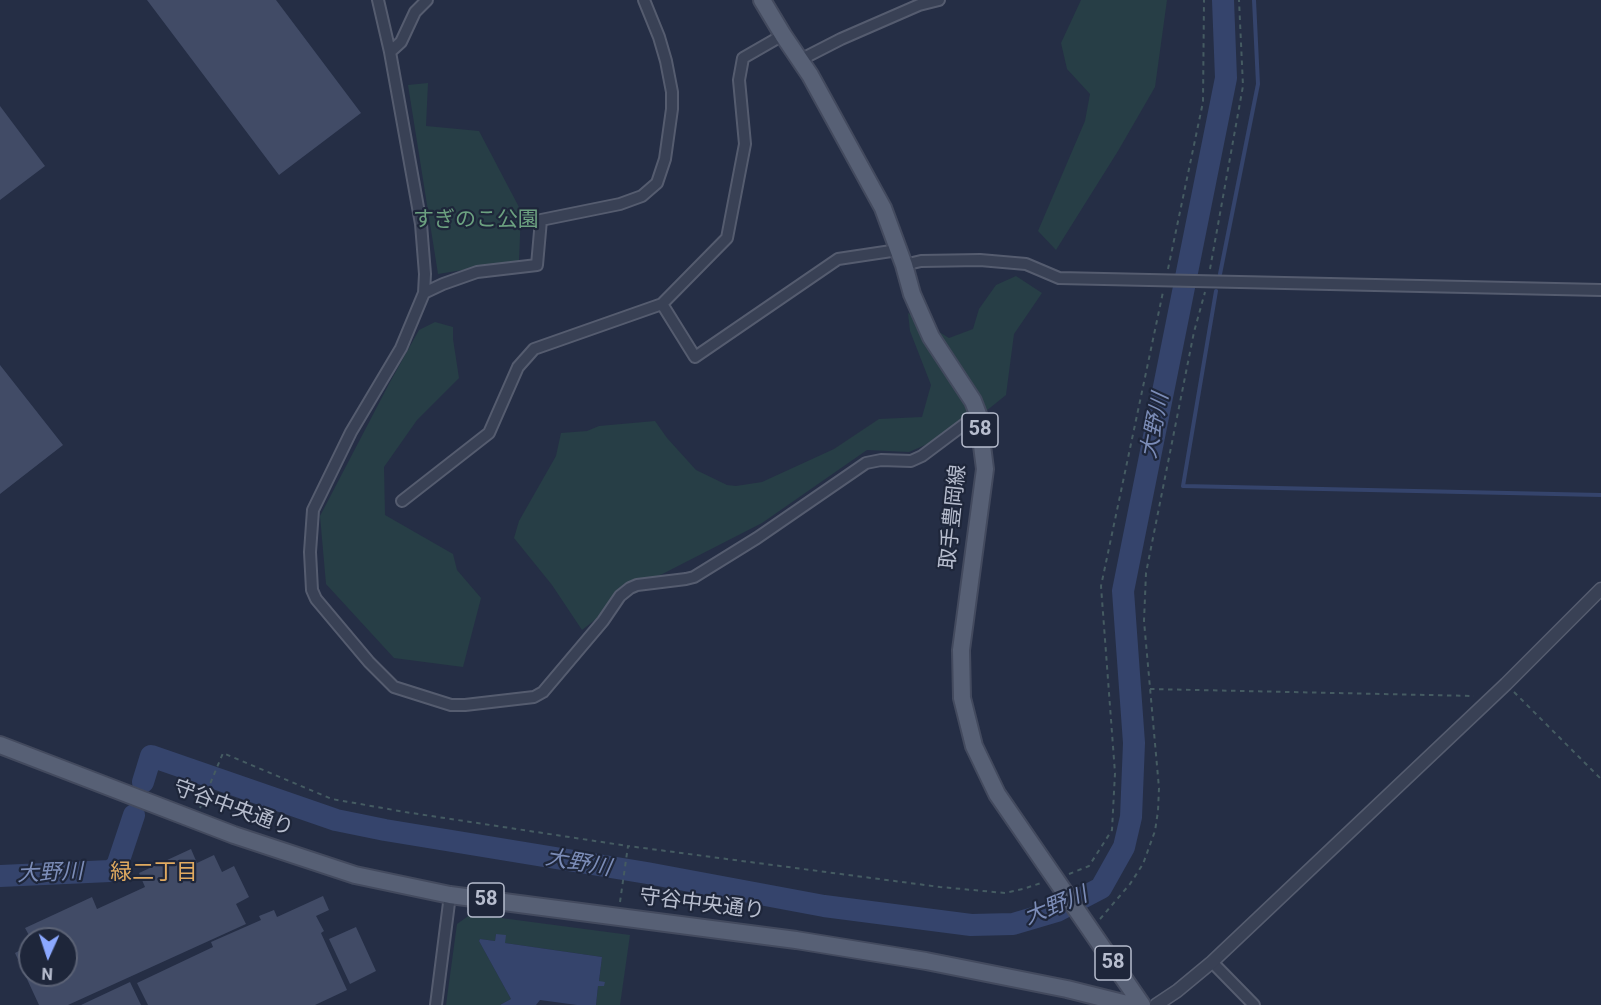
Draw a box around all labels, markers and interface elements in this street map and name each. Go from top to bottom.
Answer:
park label: すぎのこ公園 [413,208,539,234]
water label: 大野川 [1137,391,1175,461]
road number: 58 [962,413,998,447]
street label: 取手豊岡線 [936,463,972,571]
street label: 守谷中央通り [169,776,297,842]
water label: 大野川 [543,845,613,883]
water label: 大野川 [17,860,83,888]
district label: 緑二丁目 [110,860,198,886]
water label: 大野川 [1020,882,1092,932]
road number: 58 [468,883,504,917]
street label: 守谷中央通り [638,885,766,925]
north arrow [18,927,78,987]
road number: 58 [1095,946,1131,980]
text: N [41,964,53,983]

